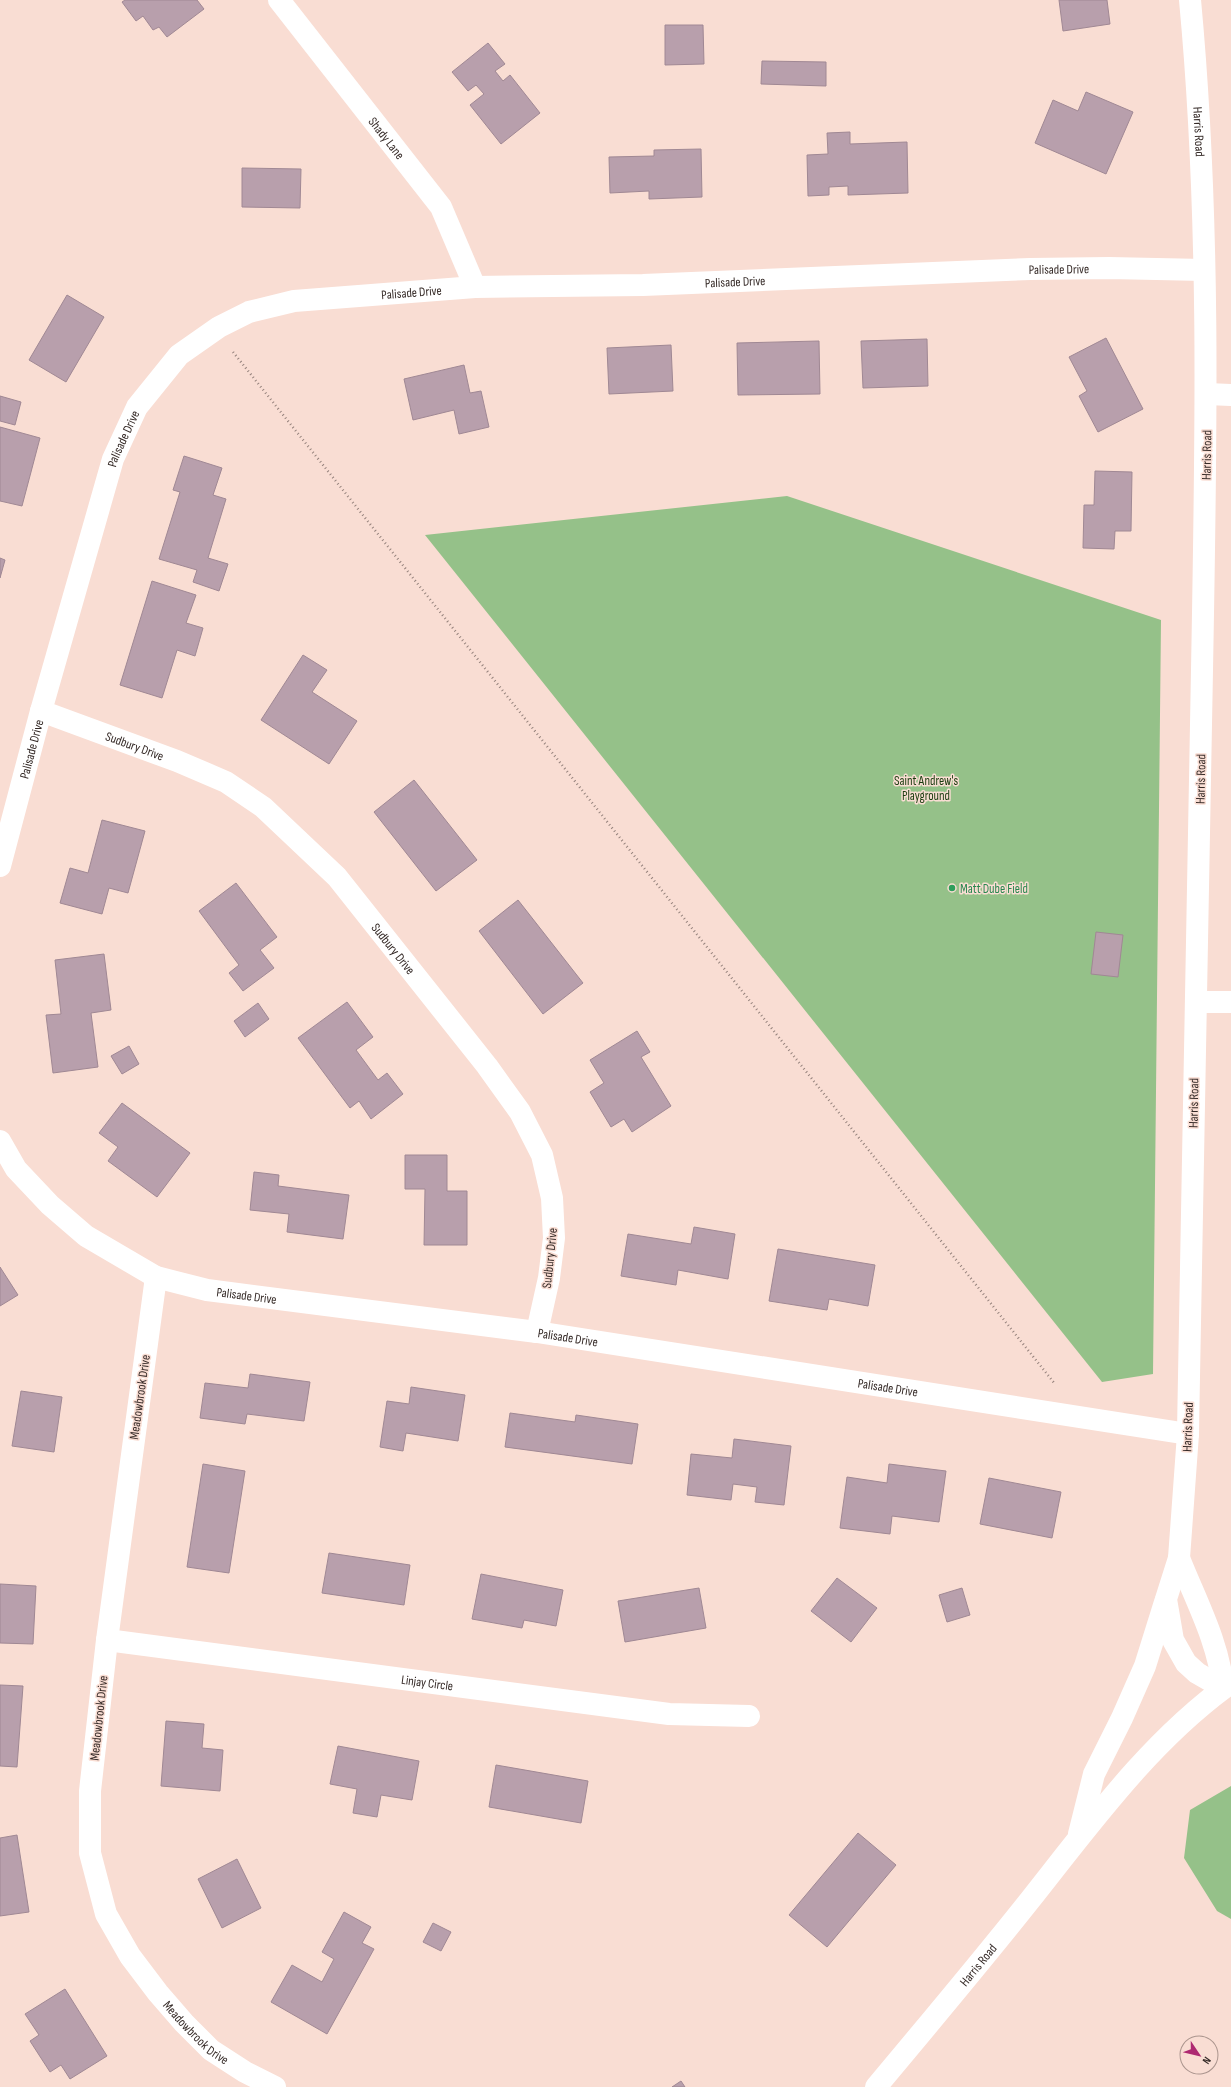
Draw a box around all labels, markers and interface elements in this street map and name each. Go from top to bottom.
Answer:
street label: Harris Road [1189,106,1208,157]
street label: Shady Lane [365,114,408,163]
street label: Palisade Drive [1029,261,1089,278]
street label: Palisade Drive [705,273,766,291]
street label: Palisade Drive [381,283,442,303]
street label: Palisade Drive [104,408,143,469]
street label: Harris Road [1199,430,1215,480]
street label: Palisade Drive [16,718,47,781]
street label: Sudbury Drive [103,728,166,764]
street label: Harris Road [1193,754,1209,804]
park label: Saint Andrew's Playground [894,773,958,804]
place label: Matt Dube Field [960,881,1028,897]
marker: Matt Dube Field [947,883,957,893]
street label: Sudbury Drive [368,920,418,978]
street label: Harris Road [1186,1078,1202,1128]
street label: Sudbury Drive [539,1227,561,1289]
street label: Palisade Drive [215,1284,278,1308]
street label: Palisade Drive [537,1325,599,1350]
street label: Meadowbrook Drive [126,1354,154,1441]
street label: Palisade Drive [857,1375,919,1401]
street label: Harris Road [1179,1402,1197,1452]
street label: Linjay Circle [400,1672,454,1695]
street label: Meadowbrook Drive [87,1675,111,1761]
street label: Harris Road [956,1941,1001,1990]
street label: Meadowbrook Drive [159,1998,231,2068]
north arrow [1179,2035,1219,2075]
text: N [1200,2054,1214,2067]

